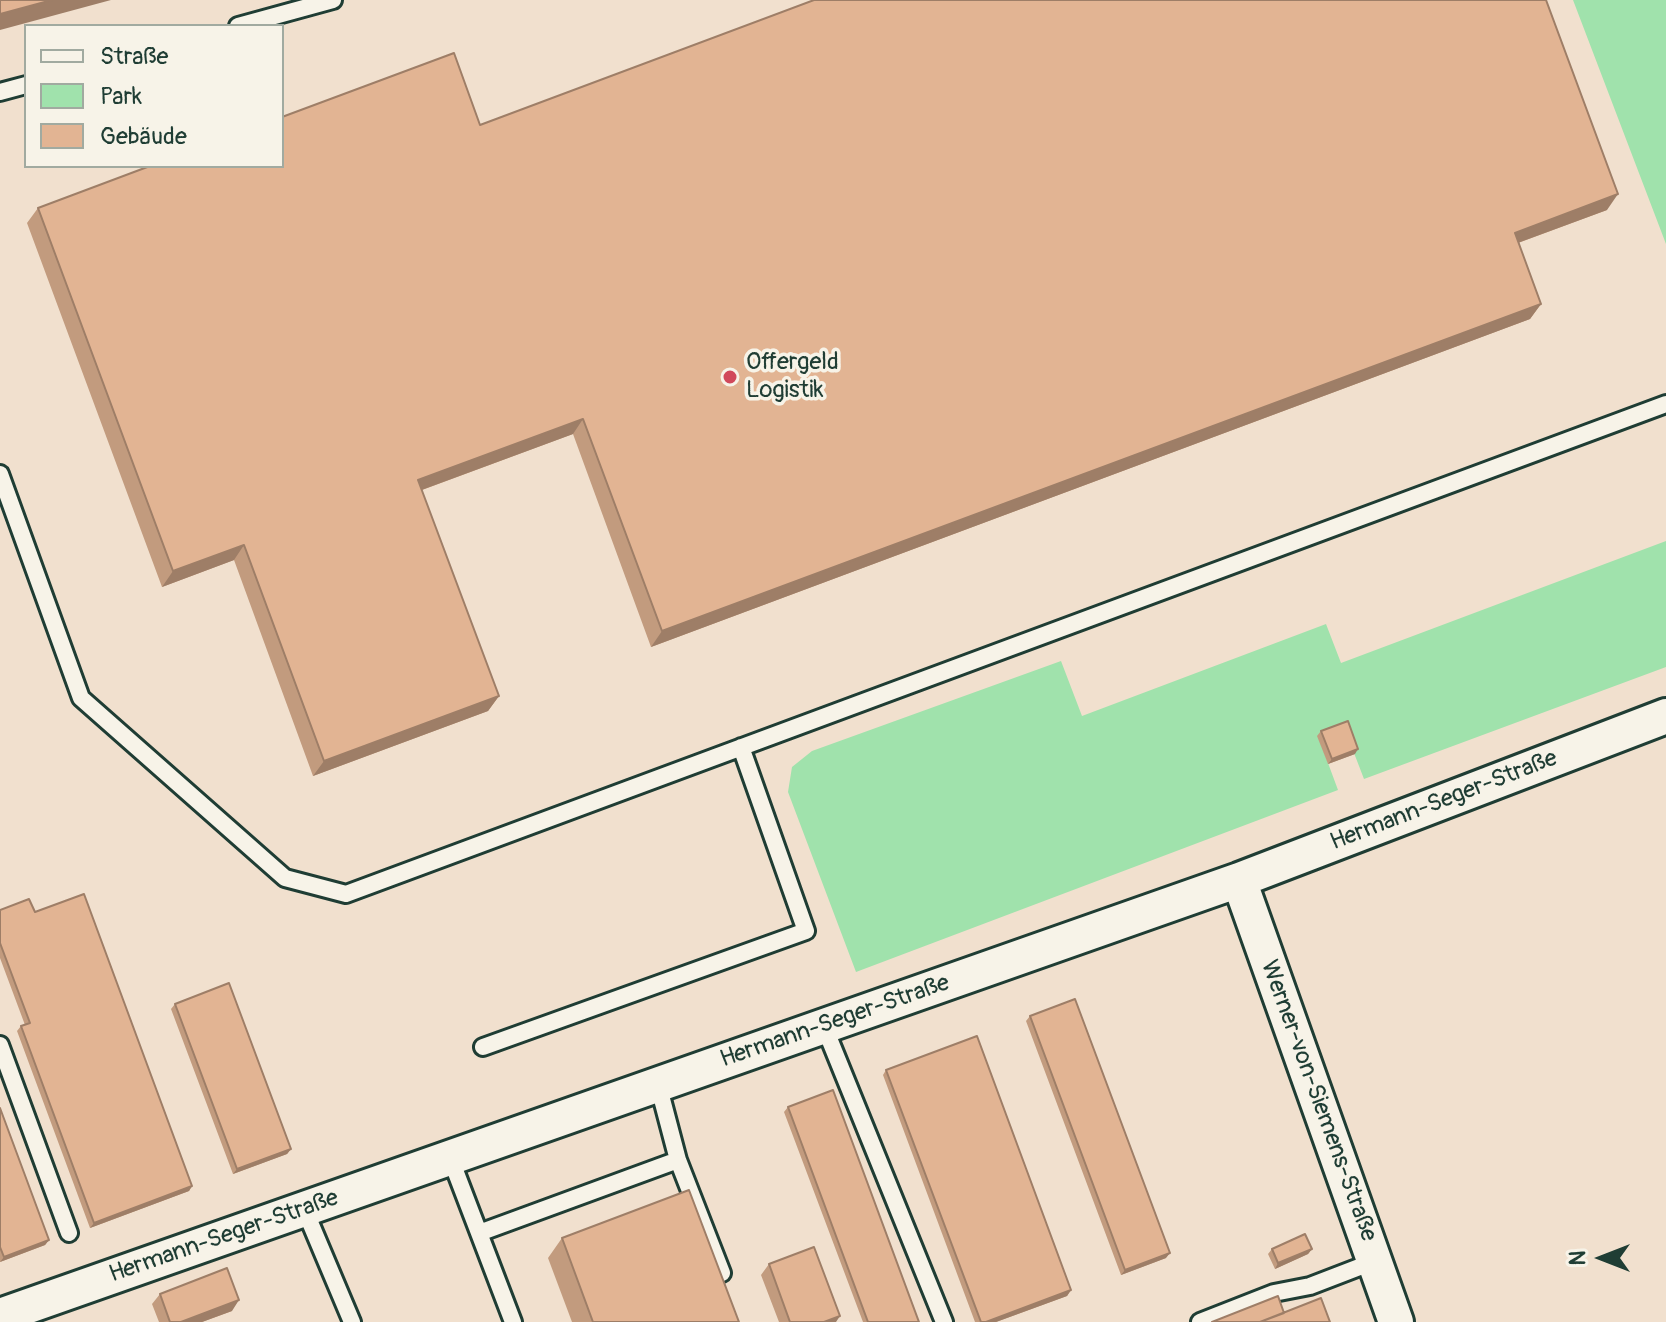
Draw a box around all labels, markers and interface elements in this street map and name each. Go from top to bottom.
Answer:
legend [24,24,284,168]
text: Straße [100,42,168,71]
text: Park [100,82,142,111]
text: Gebäude [100,122,187,151]
place label: Offergeld Logistik [746,349,839,405]
marker: Offergeld Logistik [721,368,739,386]
street label: Hermann-Seger-Straße [1327,744,1561,858]
street label: Werner-von-Siemens-Straße [1254,956,1382,1246]
street label: Hermann-Seger-Straße [717,969,953,1075]
street label: Hermann-Seger-Straße [106,1184,342,1290]
north arrow [1562,1218,1642,1298]
text: N [1564,1251,1592,1265]

